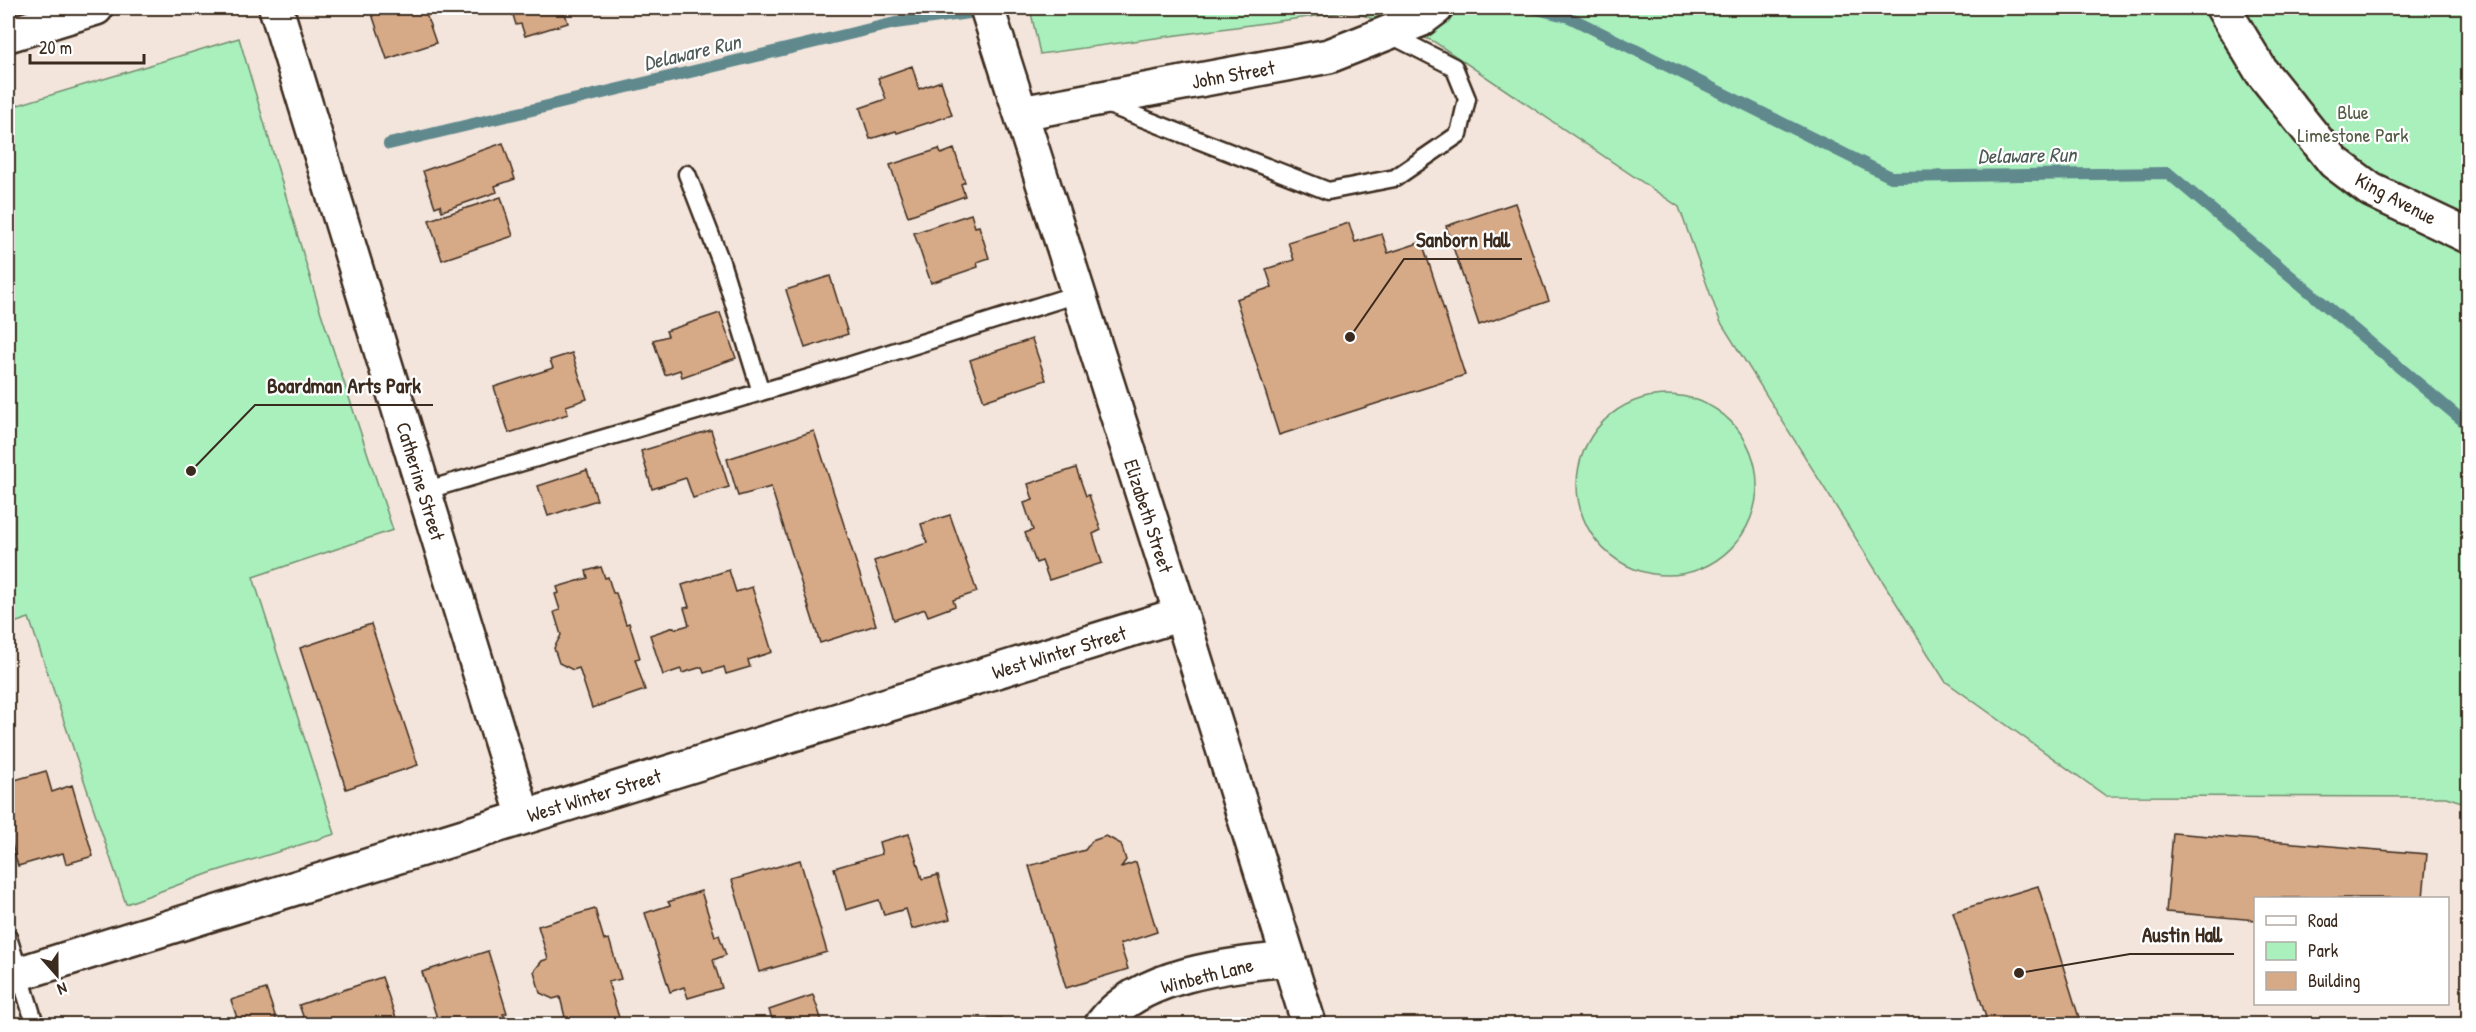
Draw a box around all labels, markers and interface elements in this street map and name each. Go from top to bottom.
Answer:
water label: Delaware Run [641,26,745,77]
scale bar [30,27,144,65]
text: 20 m [39,35,72,60]
street label: John Street [1189,53,1278,95]
park label: Blue Limestone Park [2297,98,2409,148]
water label: Delaware Run [1977,140,2078,170]
street label: King Avenue [2351,165,2441,231]
callout: Sanborn Hall [1404,220,1522,259]
text: Sanborn Hall [1416,225,1511,254]
callout: Boardman Arts Park [255,366,433,405]
text: Boardman Arts Park [267,371,421,400]
street label: Catherine Street [390,419,452,545]
street label: Elizabeth Street [1118,456,1180,577]
street label: West Winter Street [989,618,1130,685]
street label: West Winter Street [524,761,665,828]
legend [2254,897,2449,1005]
text: Road [2308,908,2338,933]
callout: Austin Hall [2130,915,2234,954]
text: Austin Hall [2142,920,2223,949]
text: Park [2308,938,2339,963]
north arrow [27,945,87,1005]
street label: Winbeth Lane [1158,950,1256,999]
text: Building [2308,968,2360,993]
text: N [54,977,70,1001]

